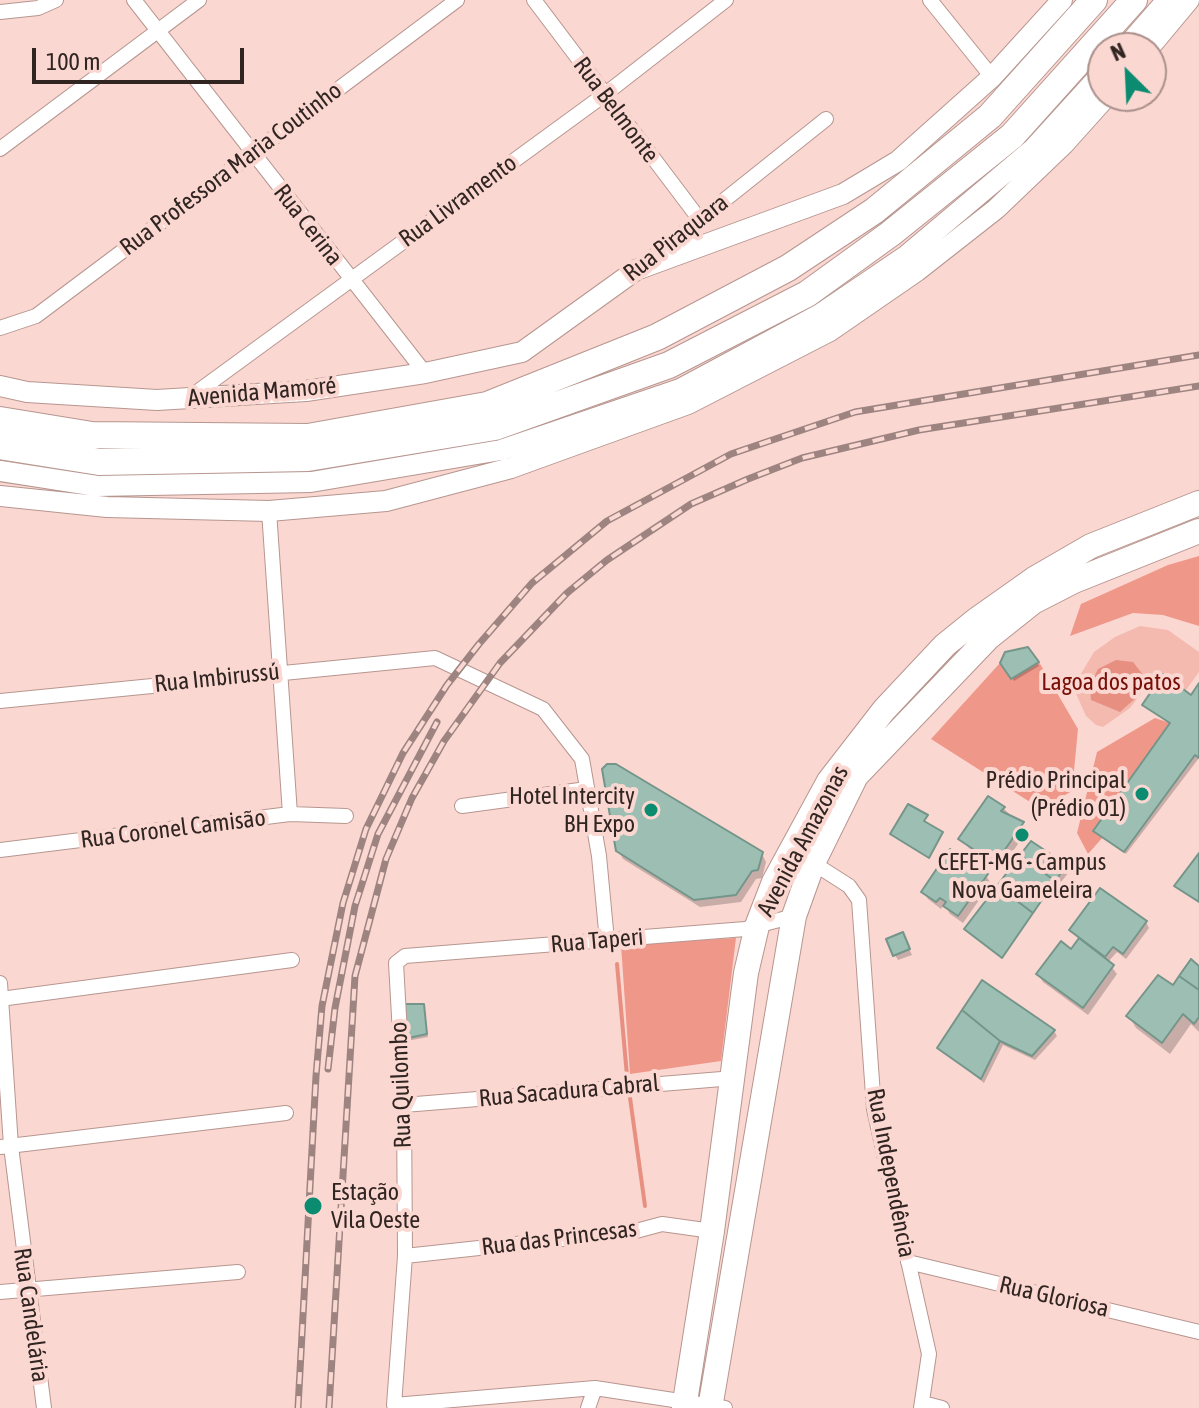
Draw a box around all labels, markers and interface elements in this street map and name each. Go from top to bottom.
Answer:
scale bar [36,32,248,82]
north arrow [1087,32,1167,112]
text: N [1107,37,1129,66]
text: 100 m [46,48,100,75]
street label: Rua Belmonte [567,52,665,168]
street label: Rua Professora Maria Coutinho [115,76,347,262]
street label: Rua Livramento [394,149,522,253]
street label: Rua Cerina [267,179,349,271]
street label: Rua Piraquara [618,188,734,288]
street label: Avenida Mamoré [186,371,338,413]
street label: Rua Imbirussú [153,657,281,699]
park label: Lagoa dos patos [1041,668,1181,696]
street label: Avenida Amazonas [751,761,855,921]
place label: Prédio Principal (Prédio 01) [986,766,1126,822]
place label: Hotel Intercity BH Expo [509,782,635,838]
marker: Prédio Principal (Prédio 01) [1133,785,1151,803]
marker: Hotel Intercity BH Expo [642,801,660,819]
street label: Rua Coronel Camisão [79,803,267,855]
marker: CEFET-MG - Campus Nova Gameleira [1013,826,1031,844]
place label: CEFET-MG - Campus Nova Gameleira [938,848,1106,904]
street label: Rua Taperi [549,923,645,959]
street label: Rua Quilombo [384,1021,418,1149]
street label: Rua Sacadura Cabral [478,1069,660,1113]
street label: Rua Independência [861,1086,921,1260]
place label: Estação Vila Oeste [331,1178,420,1234]
marker: Estação Vila Oeste [302,1195,324,1217]
street label: Rua das Princesas [480,1214,638,1262]
street label: Rua Candelária [7,1246,55,1384]
street label: Rua Gloriosa [996,1270,1112,1324]

